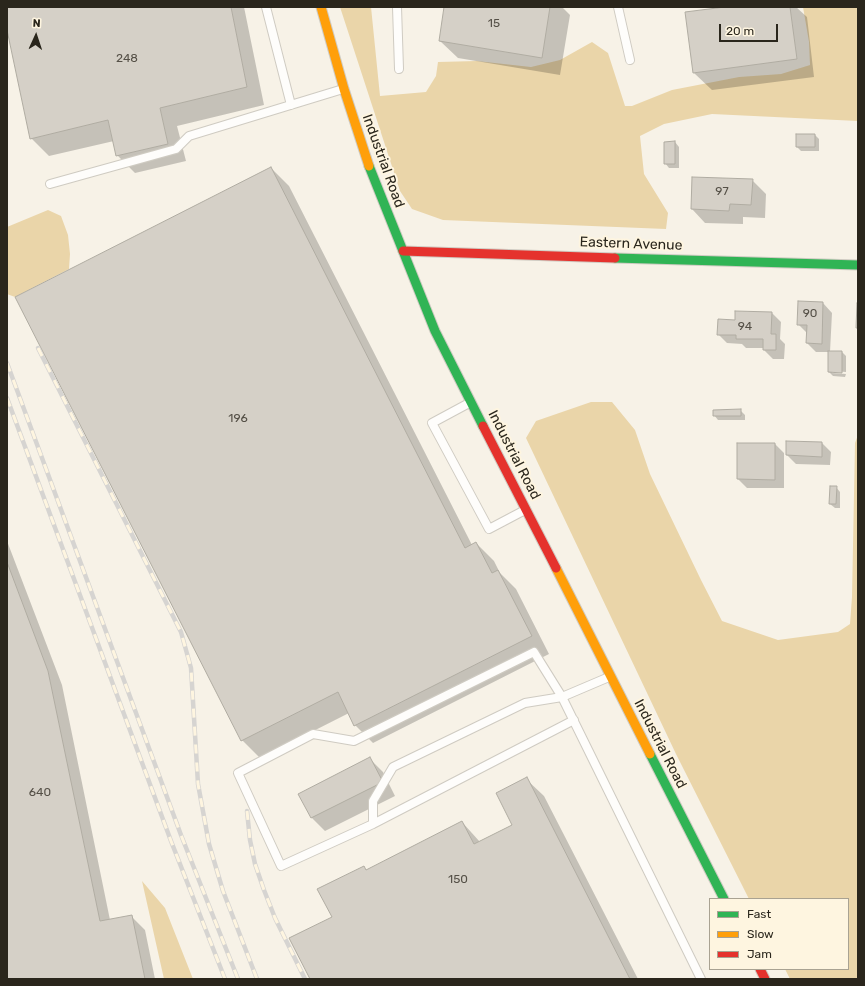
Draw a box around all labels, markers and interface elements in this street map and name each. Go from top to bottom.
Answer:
north arrow [16,16,56,56]
scale bar [721,16,780,42]
text: N [32,17,41,30]
house number: 15 [488,17,500,31]
text: 20 m [726,24,754,38]
house number: 248 [116,52,138,66]
street label: Industrial Road [358,112,408,210]
house number: 97 [715,185,729,199]
street label: Eastern Avenue [579,234,683,254]
house number: 90 [803,307,817,321]
house number: 94 [738,320,752,334]
street label: Industrial Road [484,407,544,503]
house number: 196 [228,412,248,426]
street label: Industrial Road [630,696,690,792]
house number: 640 [29,786,51,800]
house number: 150 [448,873,468,887]
legend [709,898,849,970]
text: Fast [747,907,771,921]
text: Slow [747,927,774,941]
text: Jam [747,947,772,961]

